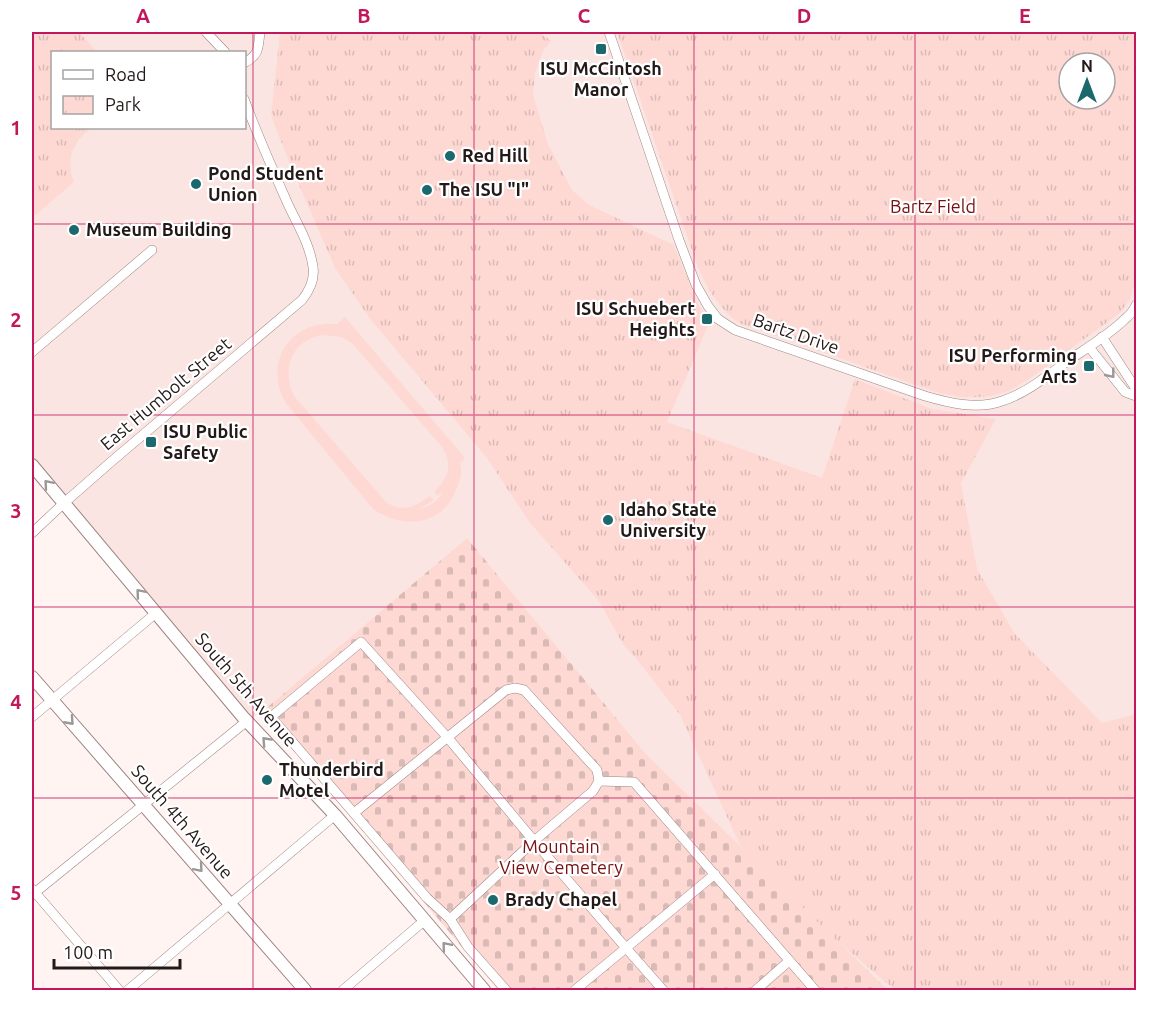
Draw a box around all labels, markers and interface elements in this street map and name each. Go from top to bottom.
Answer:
text: A [136,4,150,27]
text: B [357,4,371,27]
text: C [578,4,591,27]
text: D [797,4,811,27]
text: E [1019,4,1031,27]
marker: ISU McCintosh Manor [594,42,608,56]
legend [51,51,246,129]
north arrow [1057,51,1117,111]
text: N [1081,57,1093,75]
place label: ISU McCintosh Manor [540,58,662,99]
text: Road [105,64,147,84]
text: Park [105,94,141,114]
text: 1 [10,116,22,139]
place label: Red Hill [462,145,528,165]
marker: Red Hill [443,149,457,163]
place label: Pond Student Union [208,163,324,204]
marker: Pond Student Union [189,177,203,191]
place label: The ISU "I" [439,179,529,199]
marker: The ISU "I" [420,183,434,197]
park label: Bartz Field [890,196,976,216]
place label: Museum Building [86,219,232,239]
marker: Museum Building [67,223,81,237]
place label: ISU Schuebert Heights [576,298,695,339]
text: 2 [10,308,22,331]
street label: Bartz Drive [751,309,842,357]
marker: ISU Schuebert Heights [700,312,714,326]
street label: East Humbolt Street [96,333,235,454]
place label: ISU Performing Arts [948,345,1077,386]
marker: ISU Performing Arts [1082,359,1096,373]
one-way arrow [1104,367,1115,378]
place label: ISU Public Safety [163,421,248,462]
marker: ISU Public Safety [144,435,158,449]
one-way arrow [44,480,55,491]
text: 3 [10,499,22,522]
place label: Idaho State University [620,499,717,540]
marker: Idaho State University [601,513,615,527]
one-way arrow [136,589,147,600]
street label: South 5th Avenue [192,628,302,750]
text: 4 [10,690,22,713]
one-way arrow [63,714,74,725]
one-way arrow [262,738,273,748]
place label: Thunderbird Motel [279,759,384,800]
street label: South 4th Avenue [128,760,238,882]
marker: Thunderbird Motel [260,773,274,787]
park label: Mountain View Cemetery [499,836,623,877]
one-way arrow [192,861,203,872]
text: 5 [10,881,22,904]
place label: Brady Chapel [505,889,618,909]
marker: Brady Chapel [486,893,500,907]
scale bar [54,932,180,970]
text: 100 m [63,942,113,962]
one-way arrow [442,942,453,953]

